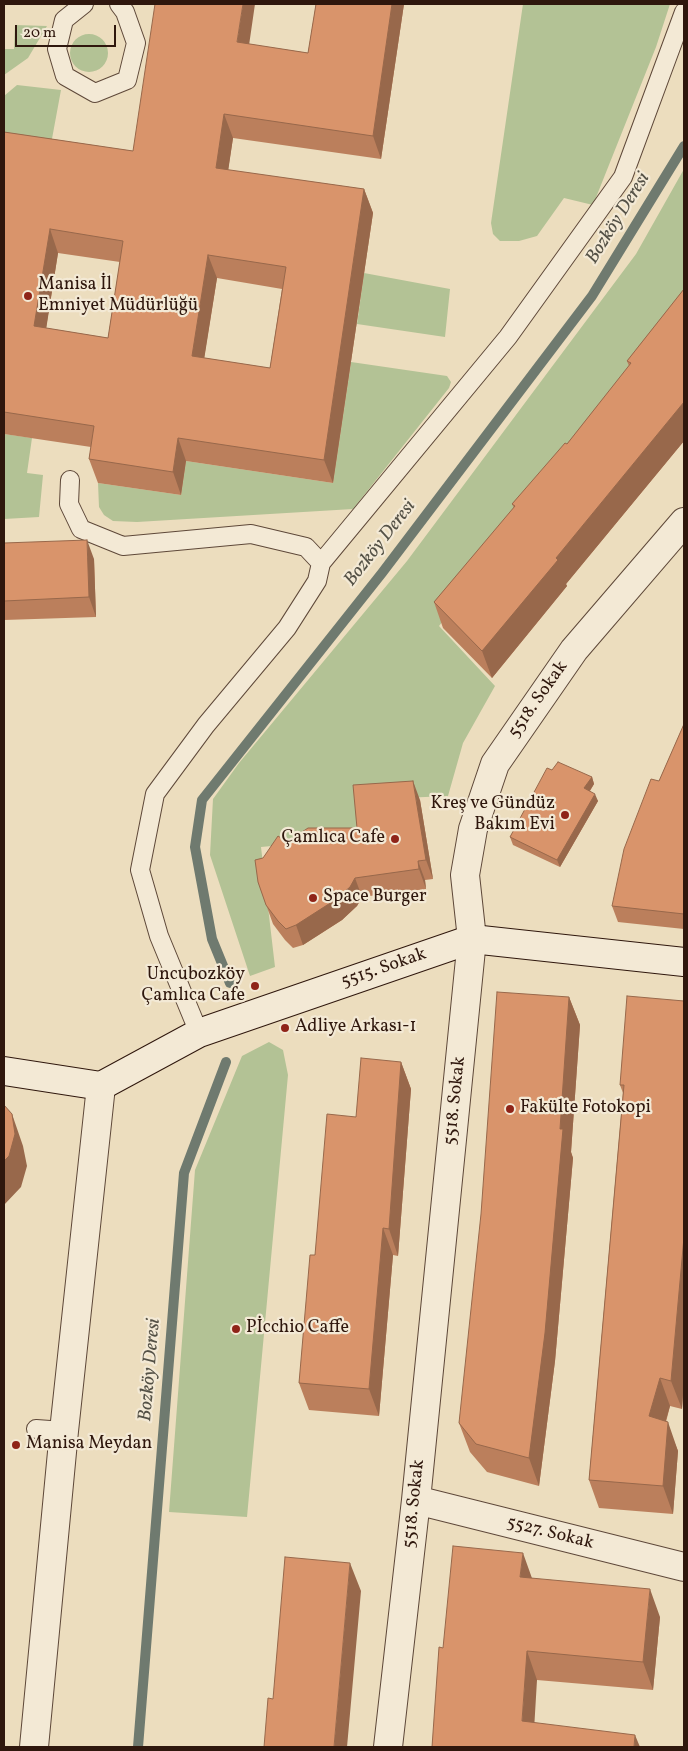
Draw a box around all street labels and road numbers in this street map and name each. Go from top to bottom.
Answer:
street label: 5518. Sokak [505,657,573,743]
street label: 5515. Sokak [339,944,429,994]
street label: 5518. Sokak [441,1056,471,1146]
street label: 5518. Sokak [400,1459,430,1549]
street label: 5527. Sokak [504,1513,596,1555]

